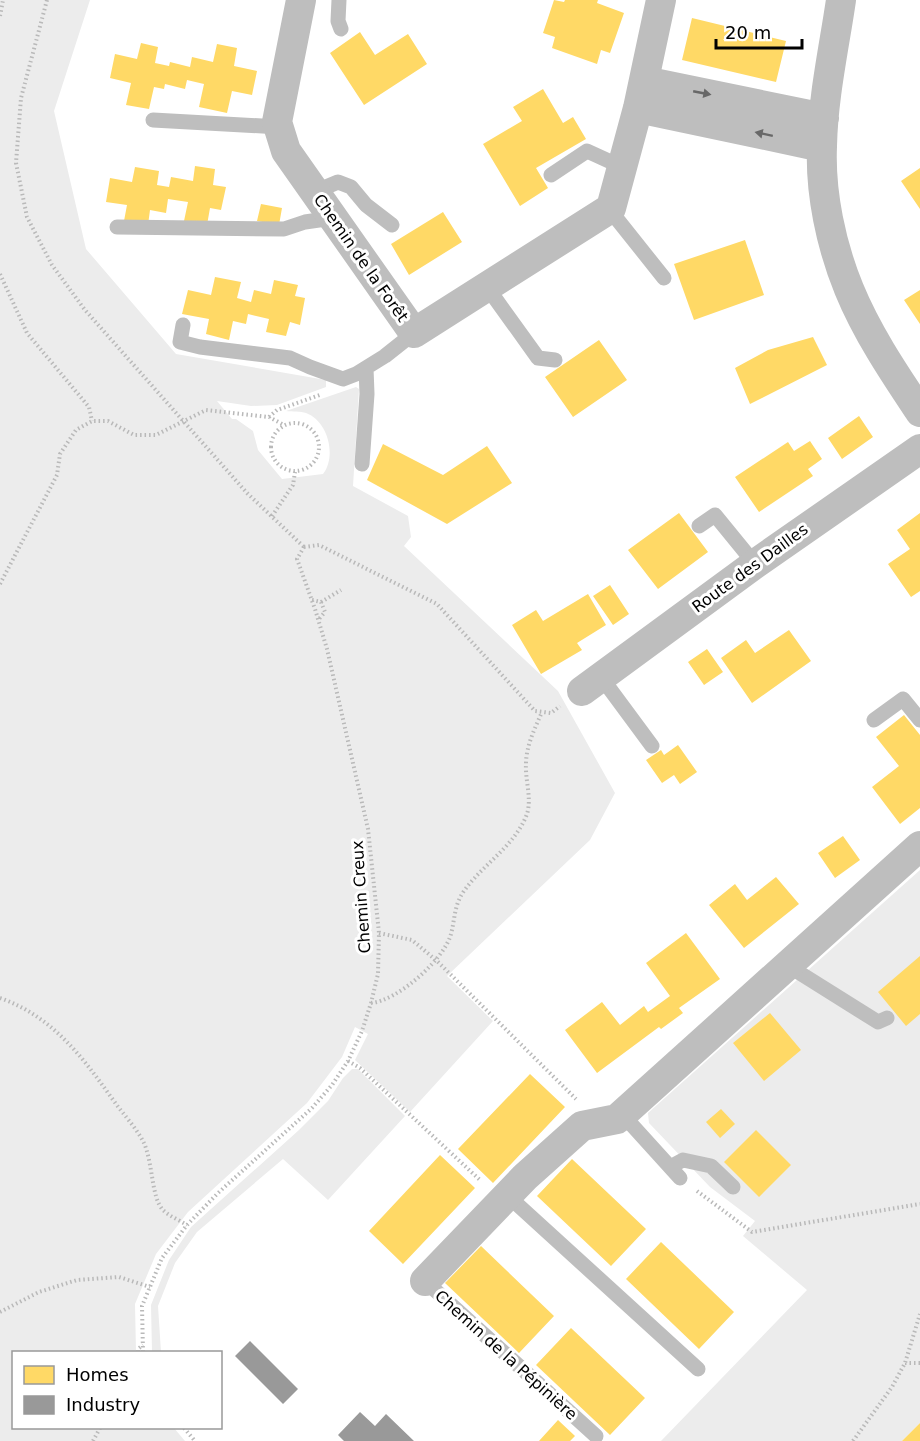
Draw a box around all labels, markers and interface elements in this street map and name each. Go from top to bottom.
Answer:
scale bar [716,12,802,50]
text: 20 m [725,22,771,43]
one-way arrow [692,89,711,98]
one-way arrow [755,129,774,139]
street label: Chemin de la Forêt [310,190,412,326]
street label: Route des Dailles [688,520,812,616]
street label: Chemin Creux [348,840,374,954]
street label: Chemin de la Pépinière [431,1286,581,1424]
legend [12,1351,222,1429]
text: Homes [66,1364,129,1385]
text: Industry [66,1394,140,1415]

